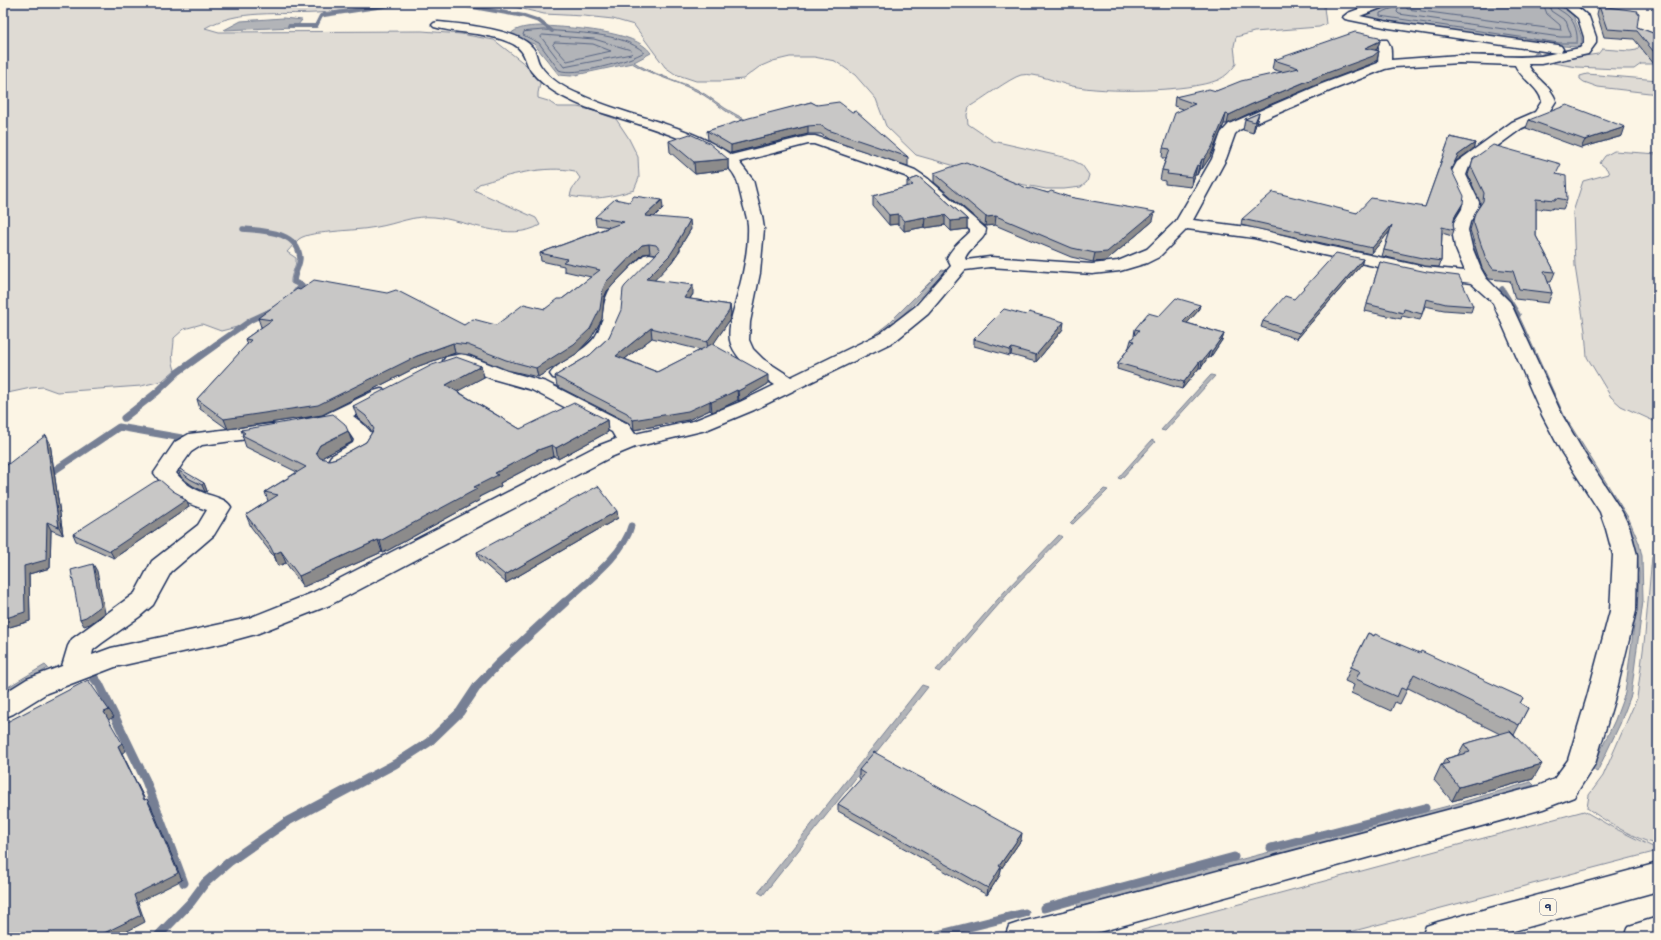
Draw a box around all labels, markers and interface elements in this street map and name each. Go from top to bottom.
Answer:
road number: 9 [1540,899,1556,915]

